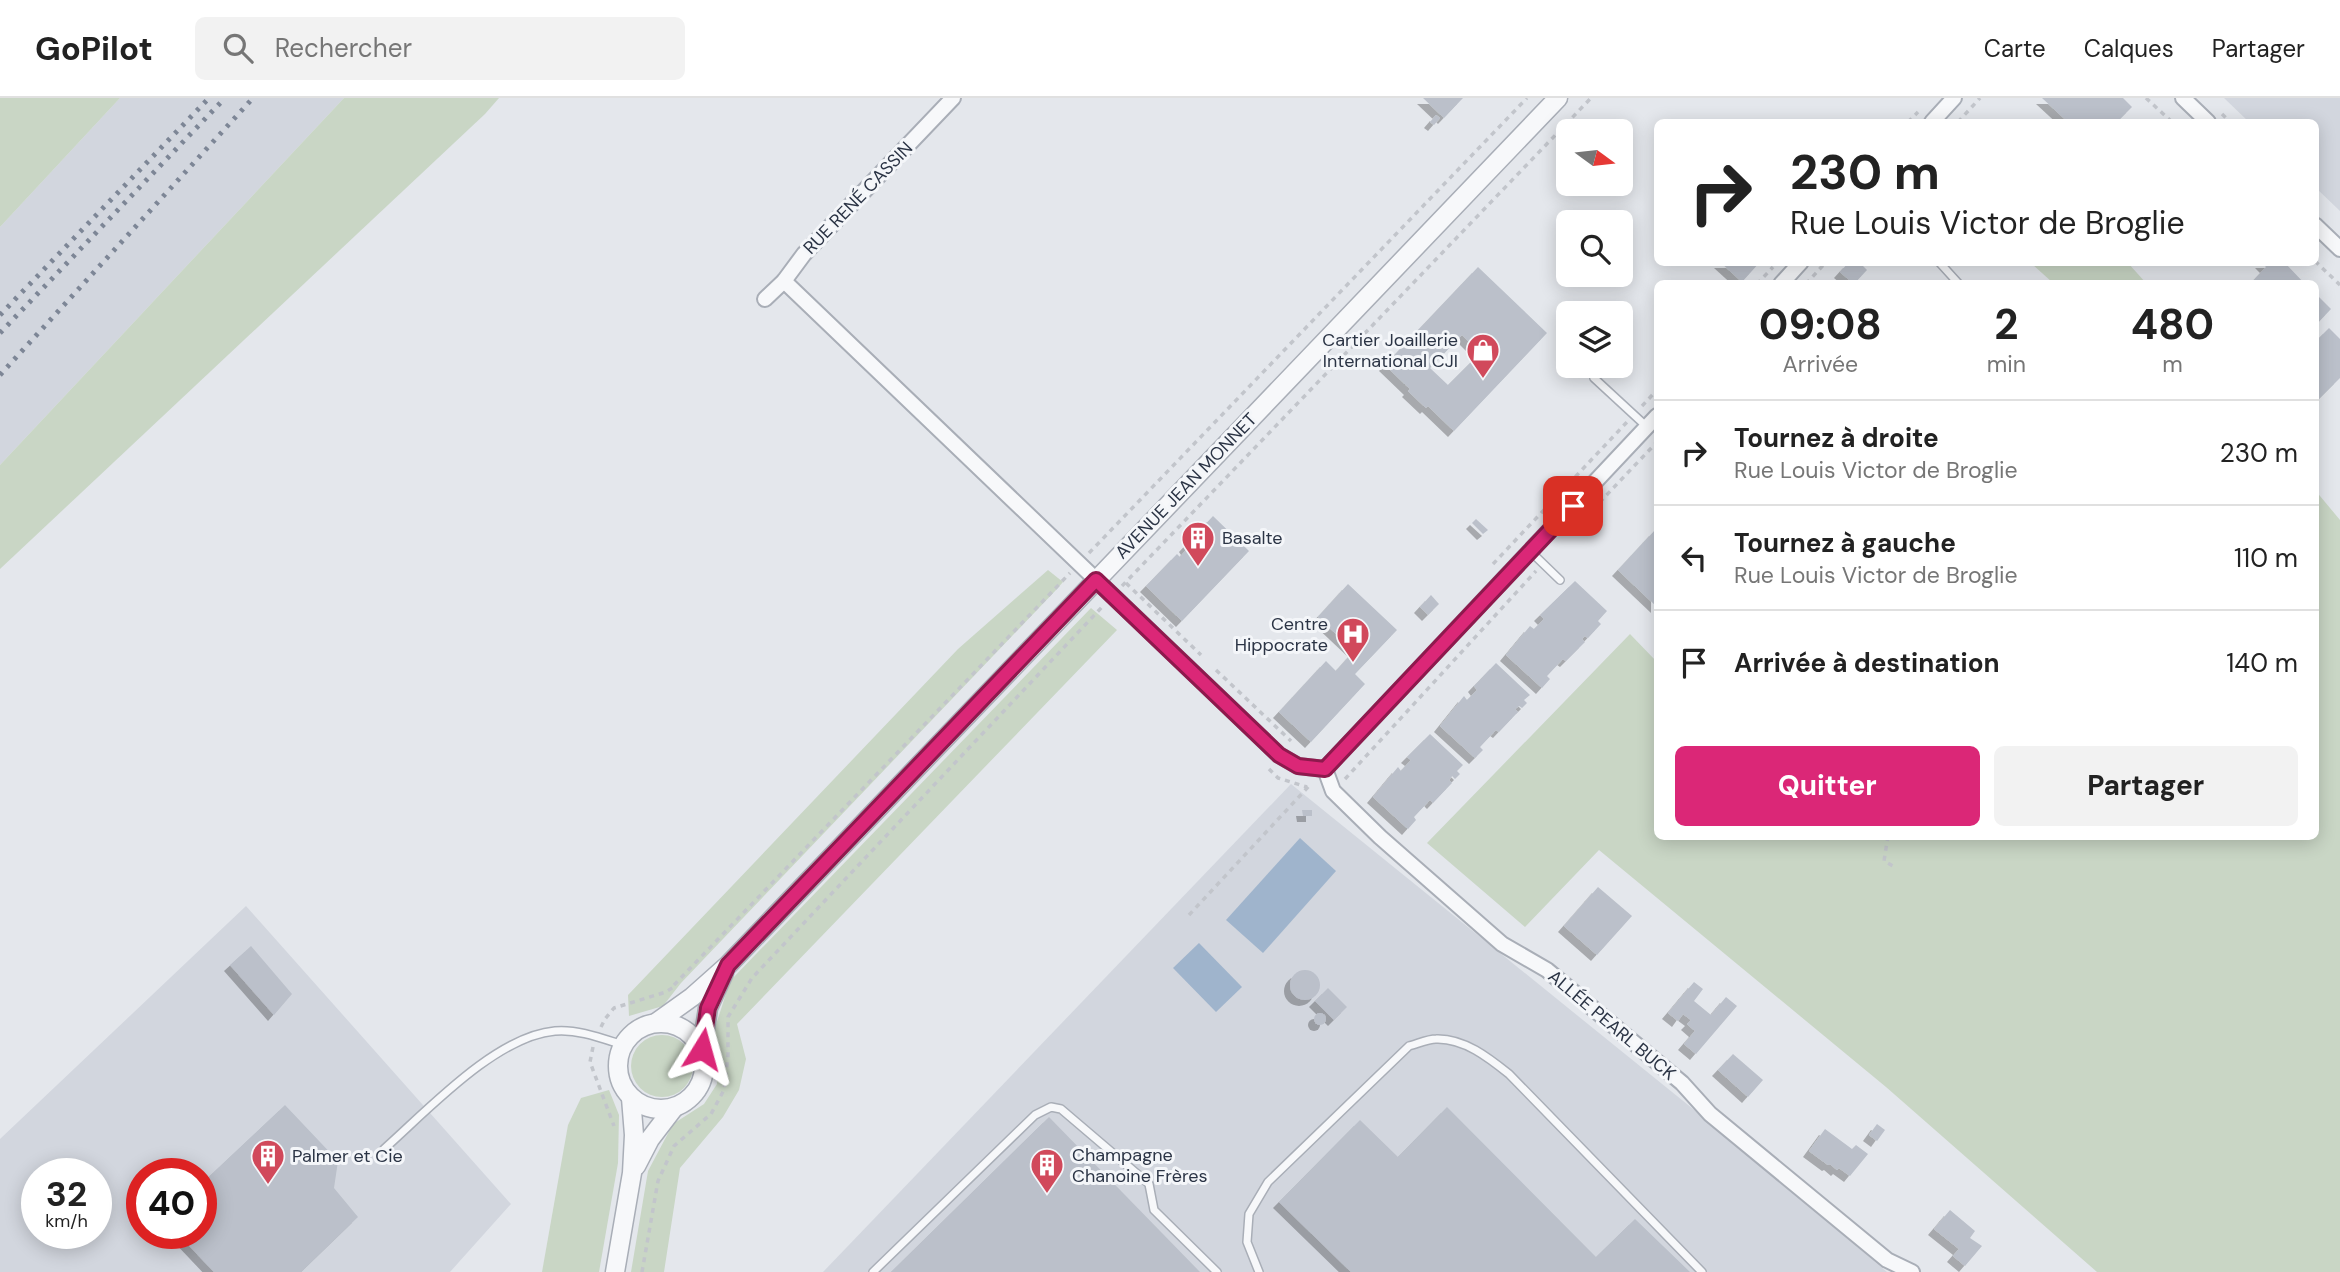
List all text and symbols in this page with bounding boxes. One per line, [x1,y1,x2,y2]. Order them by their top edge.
search box [195,17,685,80]
text: GoPilot [35,27,153,70]
icon: search [219,29,257,67]
text: Rechercher [275,31,412,65]
text: Carte [1984,33,2046,64]
text: Calques [2084,33,2174,64]
text: Partager [2212,33,2305,64]
north arrow [1556,119,1633,196]
map controls [1556,119,1633,378]
street label: RUE RENÉ CASSIN [798,137,918,259]
text: 230 m [1790,140,1940,204]
icon: right [1675,147,1766,238]
text: Rue Louis Victor de Broglie [1790,202,2185,244]
button: search [1556,210,1633,287]
text: 09:08 [1759,297,1882,352]
text: 2 [1994,297,2018,352]
text: 480 [2131,297,2214,352]
button: layers [1556,301,1633,378]
place label: Cartier Joaillerie International CJI [1322,328,1458,373]
shop icon: Cartier Joaillerie International CJI [1464,331,1502,380]
text: Arrivée [1783,349,1858,379]
text: min [1987,349,2026,379]
text: m [2162,349,2183,379]
street label: AVENUE JEAN MONNET [1110,408,1262,564]
text: Tournez à droite [1734,421,1939,455]
icon: right [1675,434,1713,472]
text: 230 m [2220,436,2298,470]
text: Rue Louis Victor de Broglie [1734,455,2018,485]
pin [1543,476,1603,536]
icon: arrive [1554,487,1592,525]
building icon: Basalte [1179,519,1217,568]
place label: Basalte [1222,526,1283,550]
text: Tournez à gauche [1734,526,1956,560]
icon: left [1675,539,1713,577]
text: 110 m [2234,541,2298,575]
text: Rue Louis Victor de Broglie [1734,560,2018,590]
place label: Centre Hippocrate [1235,612,1328,657]
hospital icon: Centre Hippocrate [1334,615,1372,664]
icon: arrive [1675,644,1713,682]
text: Arrivée à destination [1734,646,2000,680]
text: 140 m [2226,646,2298,680]
button: Quitter [1675,746,1980,826]
button: Partager [1994,746,2298,826]
street label: ALLÉE PEARL BUCK [1543,964,1681,1086]
position arrow [665,1012,739,1086]
building icon: Palmer et Cie [249,1137,287,1186]
place label: Champagne Chanoine Frères [1072,1143,1207,1188]
place label: Palmer et Cie [292,1144,403,1168]
building icon: Champagne Chanoine Frères [1028,1146,1066,1195]
speed limit sign: 40 [126,1158,217,1249]
text: 32 [46,1171,87,1217]
text: km/h [45,1209,88,1233]

